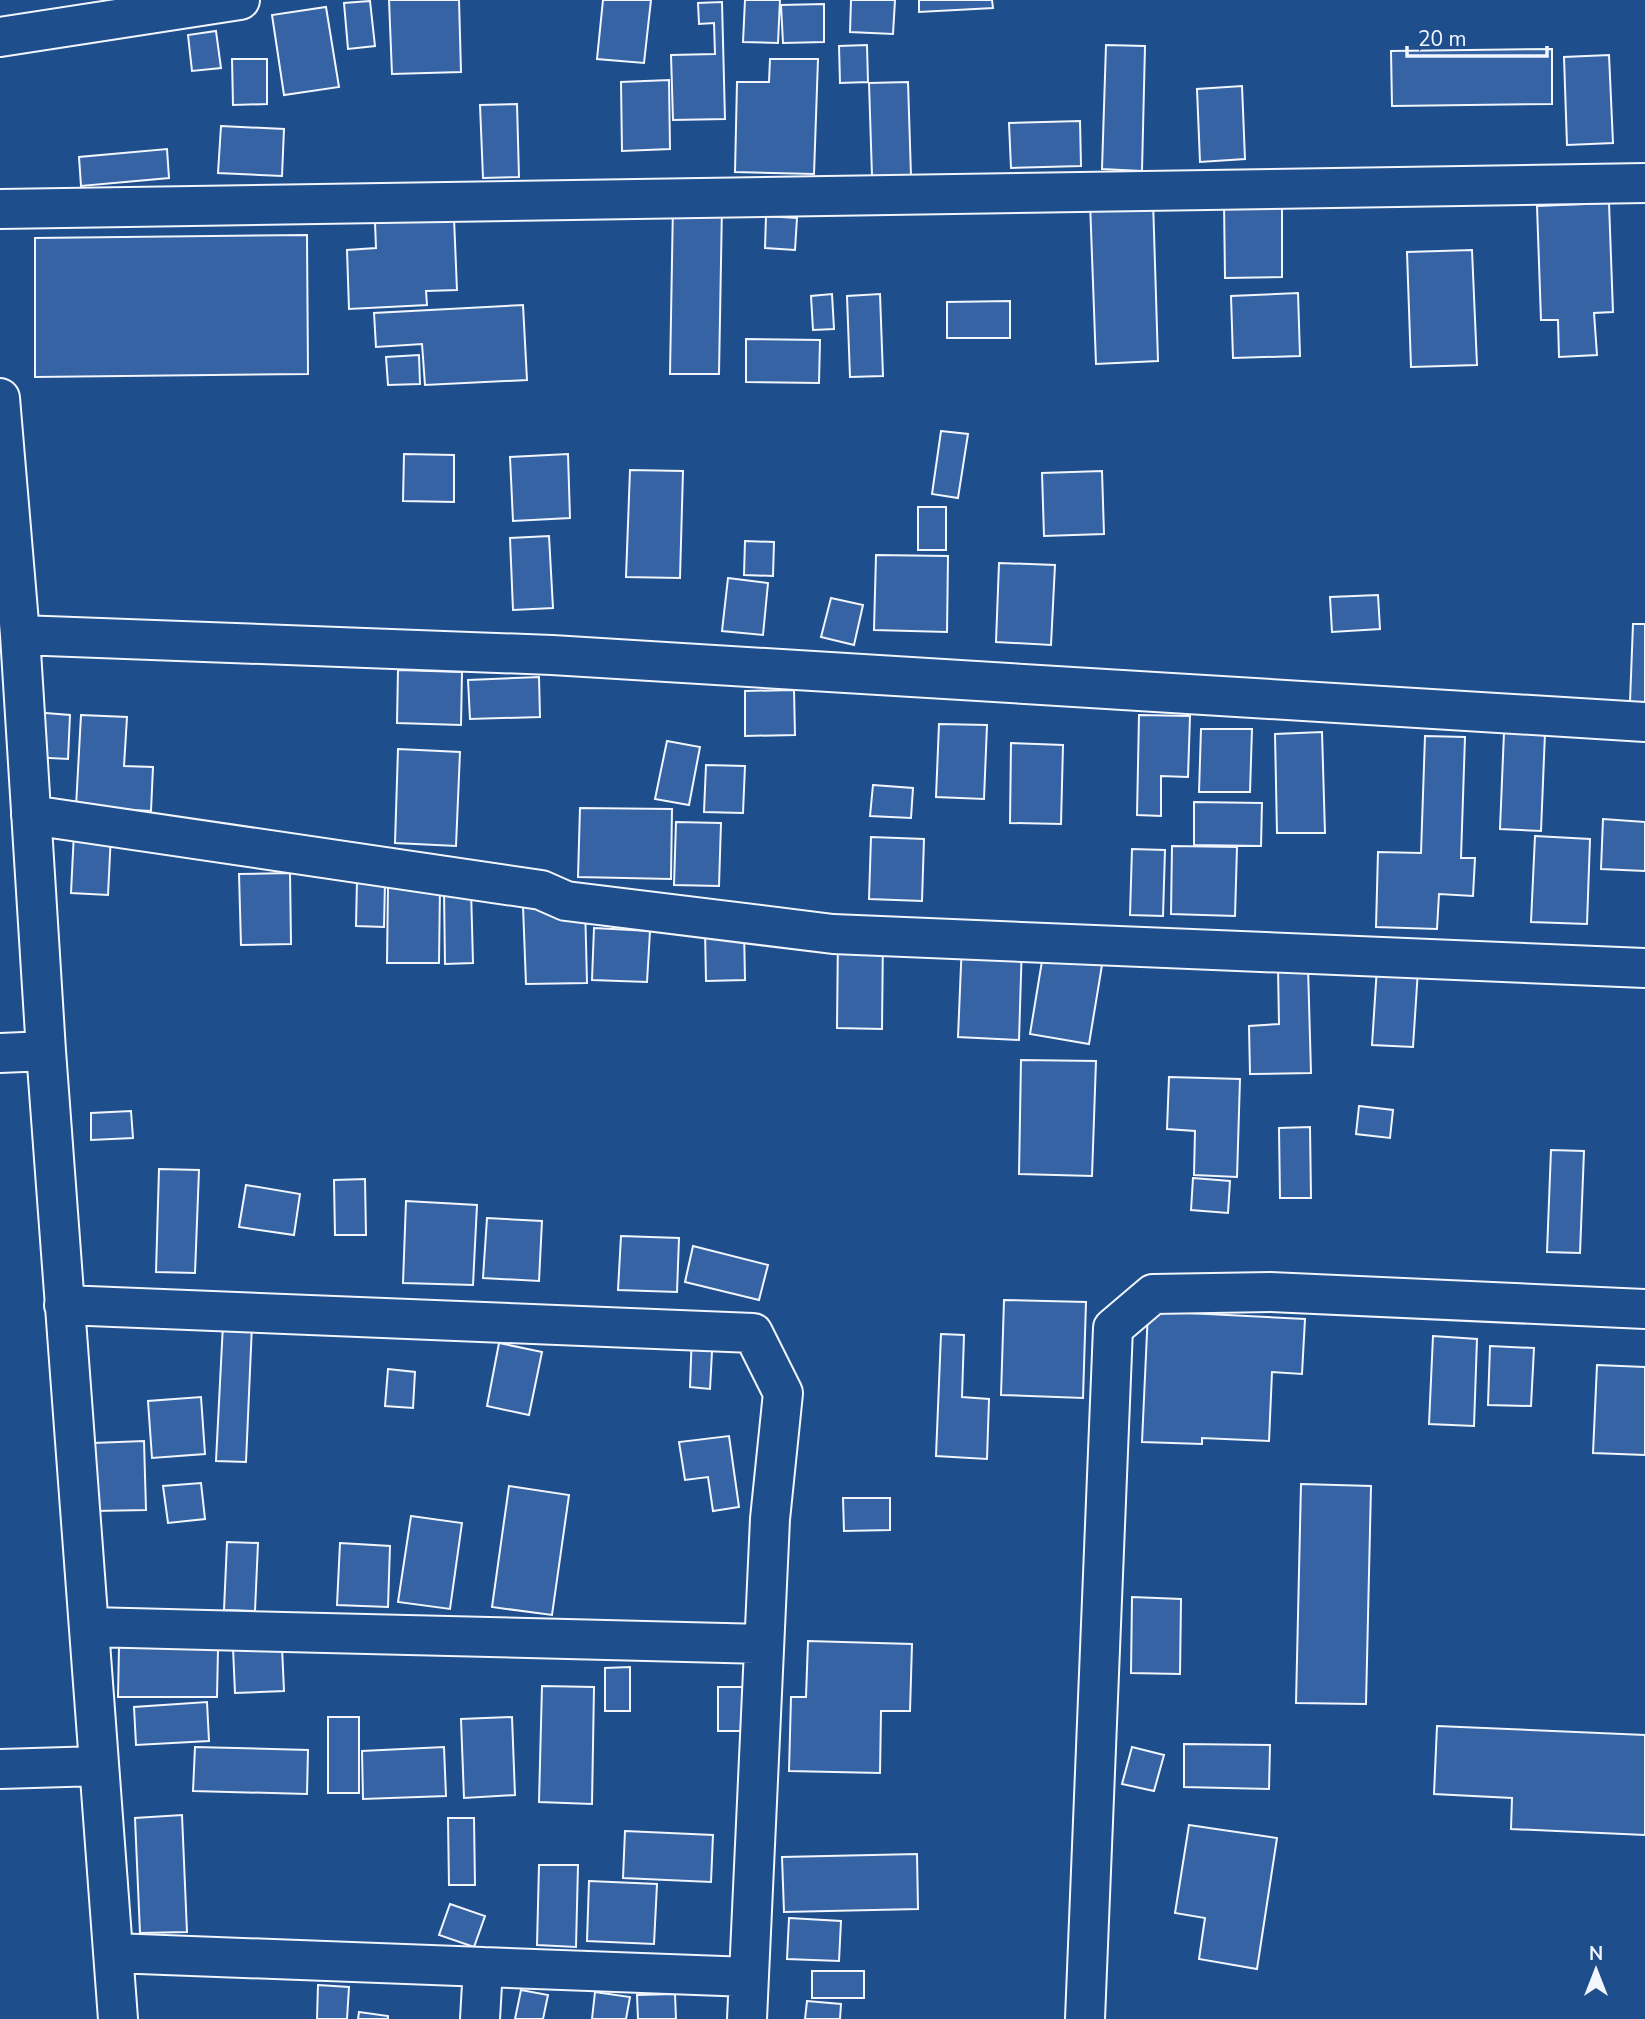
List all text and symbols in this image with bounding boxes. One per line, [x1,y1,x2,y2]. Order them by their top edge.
scale bar [1407,14,1547,58]
text: 20 m [1418,25,1467,53]
north arrow [1561,1935,1631,2005]
text: N [1589,1941,1603,1967]

